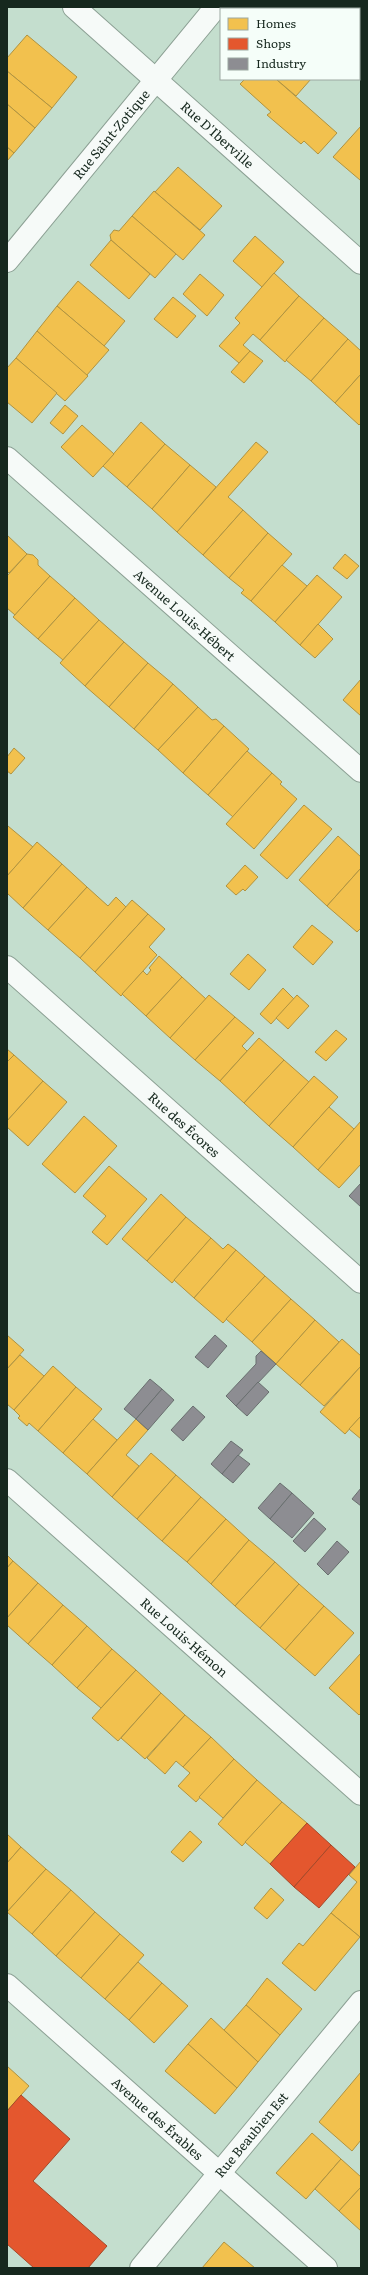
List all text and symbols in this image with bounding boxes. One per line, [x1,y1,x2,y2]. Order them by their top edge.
legend [220,8,360,80]
text: Homes [256,14,296,32]
text: Shops [256,34,291,52]
text: Industry [256,54,306,72]
street label: Rue Saint-Zotique [68,85,154,183]
street label: Rue D'Iberville [177,97,259,173]
street label: Avenue Louis-Hébert [130,564,241,665]
street label: Rue des Écores [144,1087,224,1161]
street label: Rue Louis-Hémon [137,1593,233,1681]
street label: Avenue des Érables [108,2072,208,2164]
street label: Rue Beaubien Est [210,2087,292,2181]

